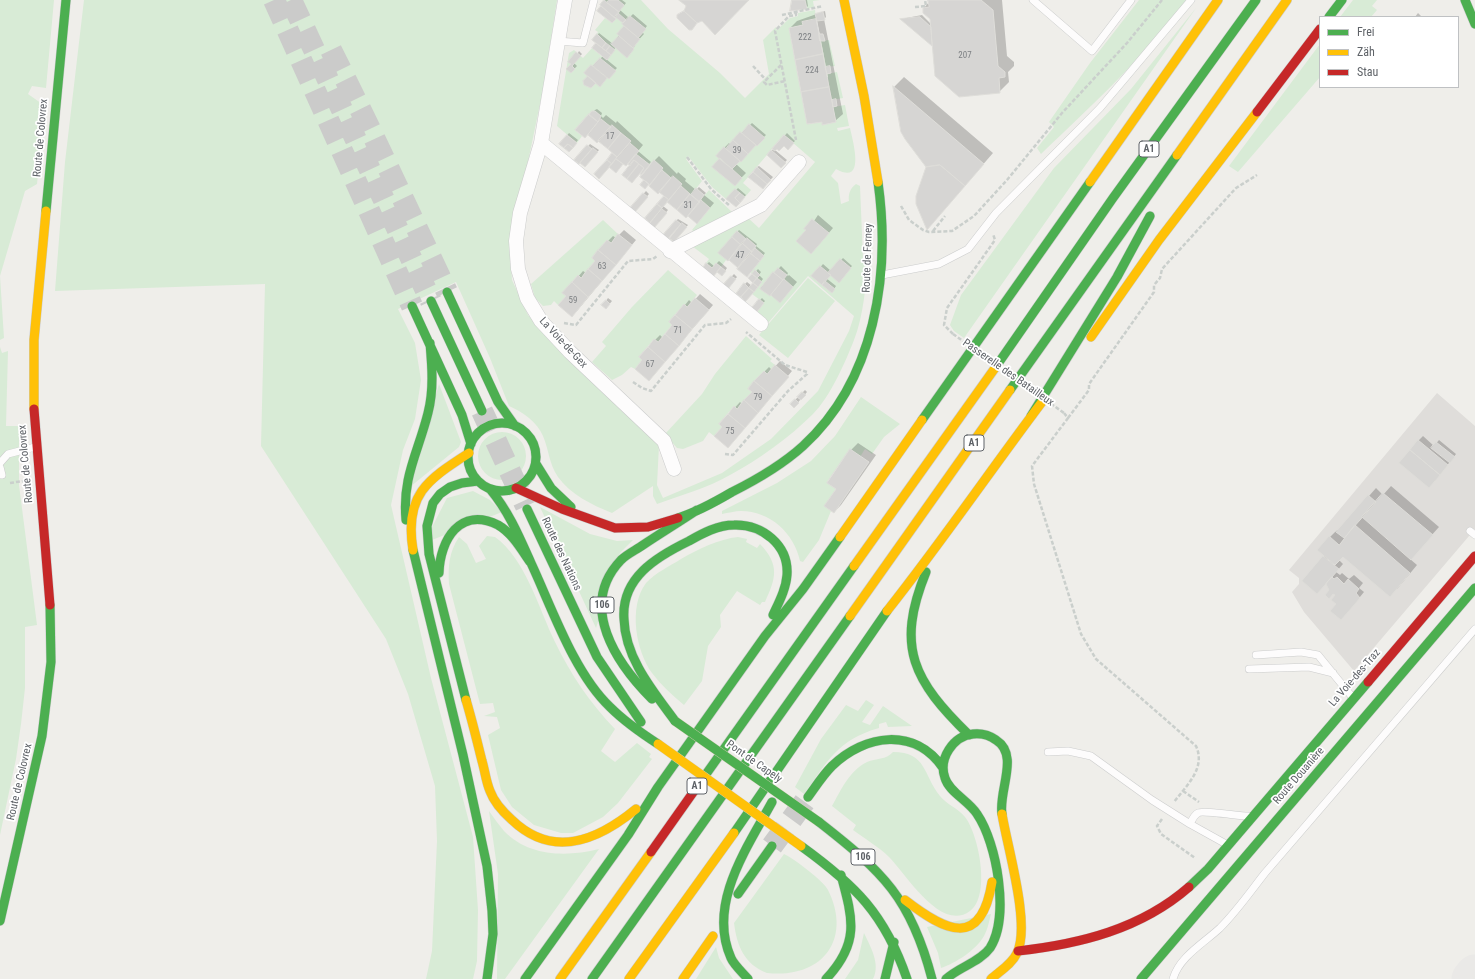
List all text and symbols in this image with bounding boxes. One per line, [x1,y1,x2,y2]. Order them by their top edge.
legend [1319,16,1459,88]
text: Frei [1357,25,1375,39]
house number: 222 [798,33,812,43]
text: Zäh [1357,45,1375,59]
house number: 207 [958,51,972,61]
text: Stau [1357,65,1378,79]
house number: 224 [805,66,819,76]
street label: Route de Colovrex [31,98,51,178]
house number: 17 [606,132,614,142]
road number: A1 [1139,141,1159,157]
house number: 39 [733,146,741,156]
house number: 31 [684,201,692,211]
street label: Route de Ferney [860,223,876,293]
house number: 47 [736,251,744,261]
house number: 63 [598,262,606,272]
house number: 59 [569,296,577,306]
street label: La Voie-de-Gex [536,315,590,371]
house number: 71 [674,326,682,336]
street label: Passerelle des Batailleux [960,336,1056,410]
house number: 67 [646,360,654,370]
house number: 79 [754,393,762,403]
street label: Route de Colovrex [16,424,36,504]
house number: 75 [726,427,734,437]
road number: A1 [964,435,984,451]
street label: Route des Nations [538,515,584,593]
road number: 106 [590,597,614,613]
street label: La Voie-des-Traz [1326,647,1384,709]
street label: Pont de Capely [724,738,784,786]
street label: Route de Colovrex [5,742,35,822]
street label: Route Douanière [1271,745,1327,807]
road number: A1 [687,778,707,794]
road number: 106 [851,849,875,865]

